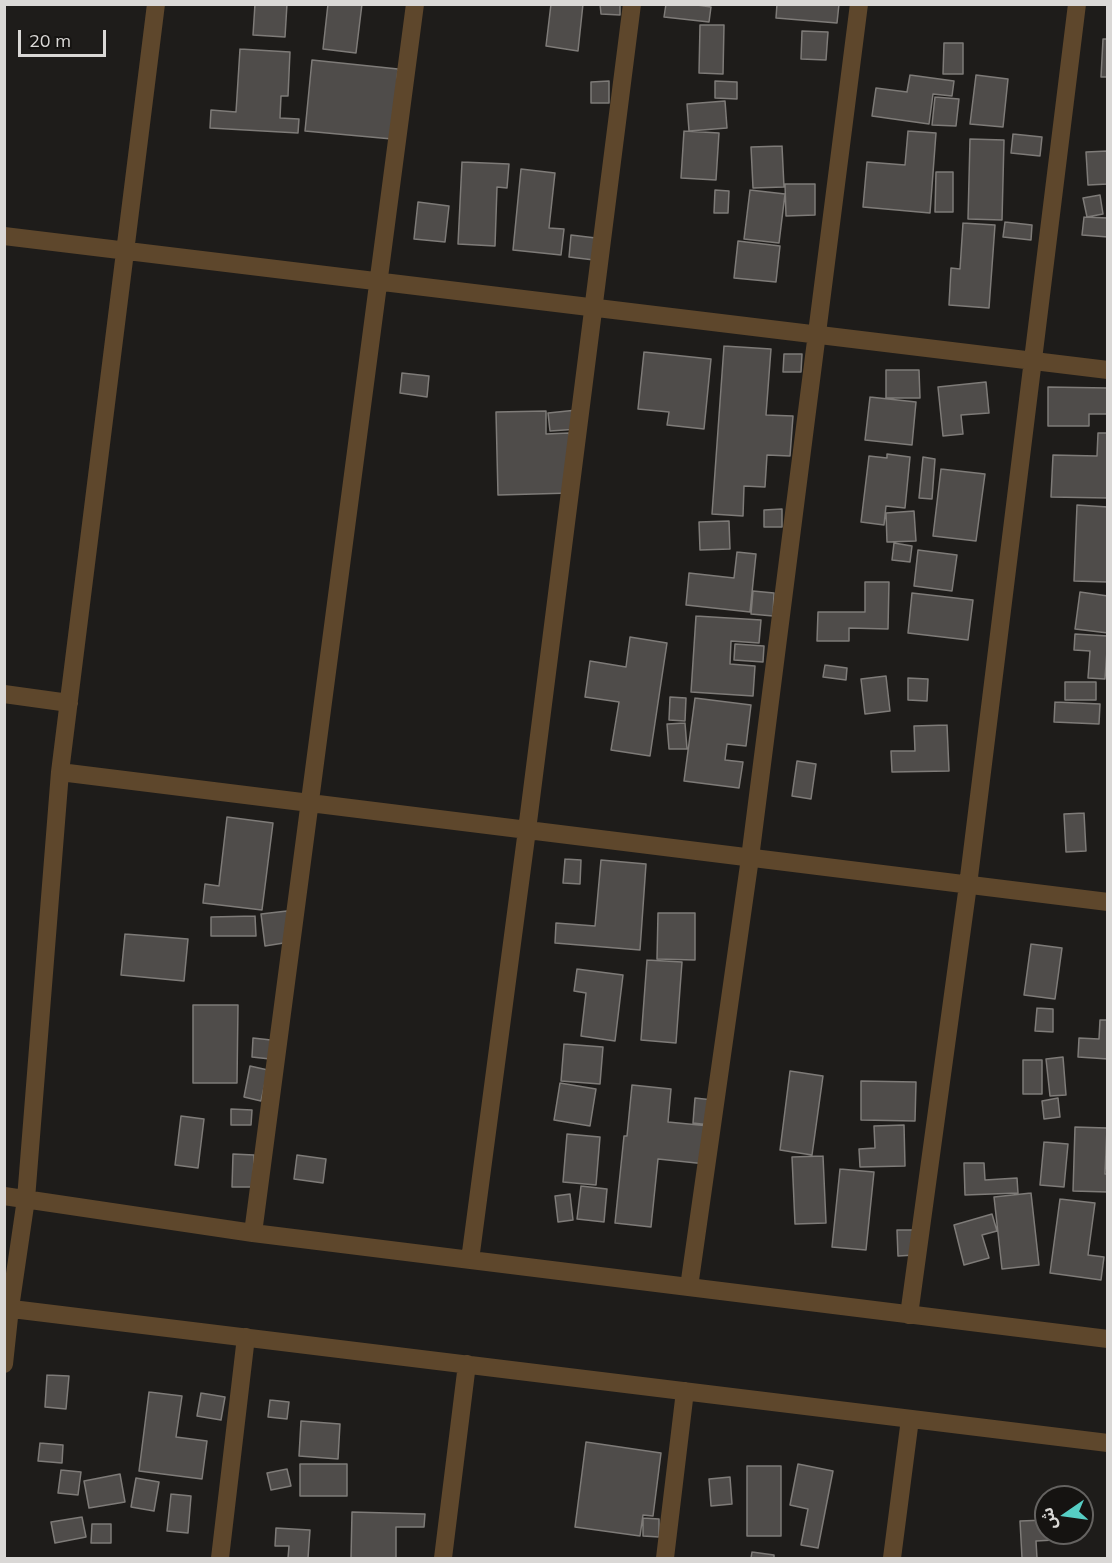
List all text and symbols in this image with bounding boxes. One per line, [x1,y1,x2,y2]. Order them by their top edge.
scale bar [21,18,110,56]
text: 20 m [29,29,71,52]
north arrow [1034,1485,1094,1545]
text: ش [1036,1506,1061,1532]

